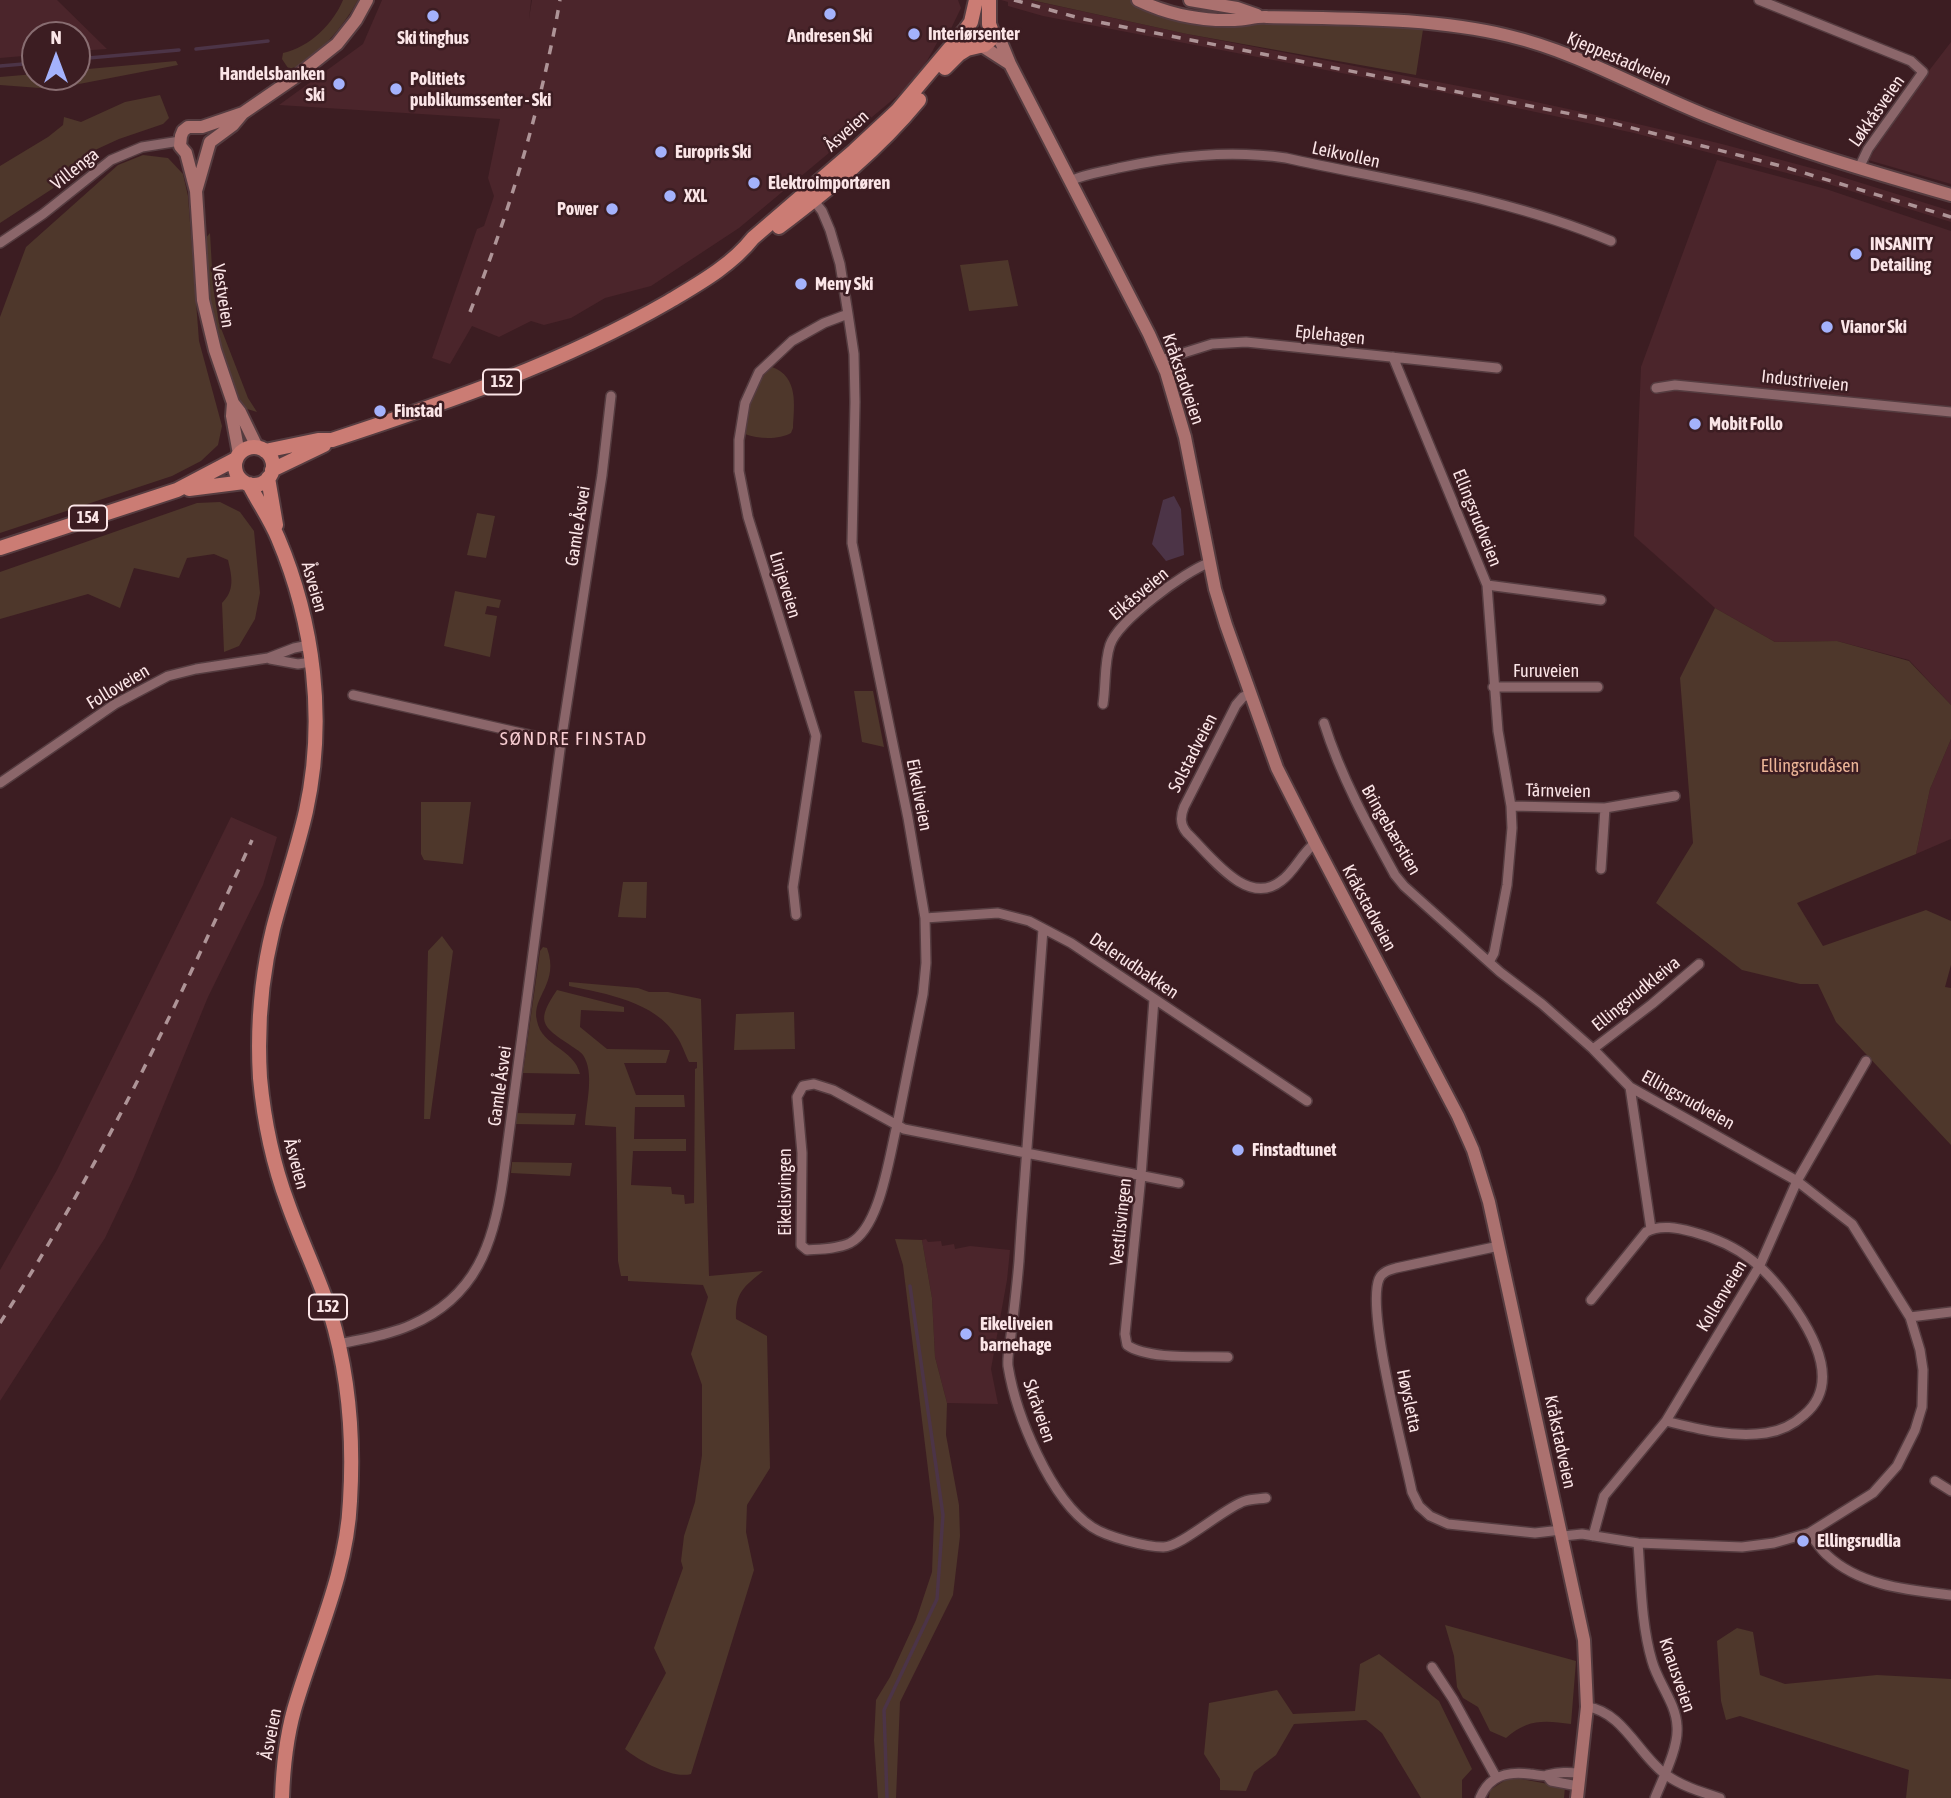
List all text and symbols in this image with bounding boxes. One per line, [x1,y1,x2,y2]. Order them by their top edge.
marker: Andresen Ski [822,6,838,22]
marker: Ski tinghus [425,8,441,24]
north arrow [21,21,91,91]
place label: Interiørsenter [928,23,1019,45]
place label: Andresen Ski [788,25,872,47]
text: N [50,26,62,48]
marker: Interiørsenter [906,26,922,42]
place label: Ski tinghus [397,27,469,49]
street label: Kjeppestadveien [1564,27,1674,91]
place label: Handelsbanken Ski [220,63,325,106]
place label: Politiets publikumssenter - Ski [410,68,551,110]
street label: Løkkåsveien [1845,71,1909,151]
marker: Handelsbanken Ski [331,76,347,92]
marker: Politiets publikumssenter - Ski [388,81,404,97]
street label: Åsveien [821,106,873,156]
street label: Leikvollen [1310,137,1382,173]
place label: Europris Ski [675,141,751,163]
street label: Villenga [47,144,103,194]
marker: Europris Ski [653,144,669,160]
place label: Elektroimportøren [768,172,890,194]
marker: Elektroimportøren [746,175,762,191]
place label: XXL [684,185,707,207]
marker: XXL [662,188,678,204]
place label: Power [557,198,598,220]
marker: Power [604,201,620,217]
place label: INSANITY Detailing [1870,233,1933,276]
marker: INSANITY Detailing [1848,246,1864,262]
street label: Vestveien [207,262,239,330]
place label: Meny Ski [815,273,873,295]
marker: Meny Ski [793,276,809,292]
place label: Vianor Ski [1841,316,1907,338]
marker: Vianor Ski [1819,319,1835,335]
street label: Eplehagen [1294,321,1366,349]
street label: Kråkstadveien [1157,331,1209,427]
street label: Industriveien [1760,366,1850,396]
road number: 152 [483,370,521,394]
place label: Finstad [394,400,443,422]
marker: Finstad [372,403,388,419]
place label: Mobit Follo [1709,413,1783,435]
marker: Mobit Follo [1687,416,1703,432]
street label: Ellingsrudveien [1448,466,1506,570]
street label: Gamle Åsvei [561,484,595,568]
road number: 154 [69,505,107,530]
street label: Linjeveien [765,549,805,621]
street label: Åsveien [297,559,331,615]
street label: Eikåsveien [1105,563,1173,625]
street label: Folloveien [83,660,153,714]
street label: Furuveien [1513,660,1579,682]
street label: Solstadveien [1164,710,1222,796]
district label: SØNDRE FINSTAD [502,728,646,750]
park label: Ellingsrudåsen [1761,755,1859,777]
street label: Eikeliveien [901,757,937,833]
street label: Tårnveien [1525,780,1591,802]
street label: Bringebærstien [1357,781,1425,879]
street label: Kråkstadveien [1337,861,1401,955]
street label: Delerudbakken [1085,928,1183,1004]
street label: Ellingsrudkleiva [1588,952,1684,1036]
street label: Gamle Åsvei [484,1044,516,1128]
street label: Ellingsrudveien [1638,1066,1738,1134]
street label: Åsveien [279,1136,313,1192]
place label: Finstadtunet [1252,1139,1337,1161]
marker: Finstadtunet [1230,1142,1246,1158]
street label: Eikelisvingen [774,1148,796,1236]
street label: Vestlisvingen [1106,1177,1136,1267]
street label: Kollenveien [1692,1256,1752,1336]
road number: 152 [309,1294,347,1320]
place label: Eikeliveien barnehage [980,1313,1053,1356]
marker: Eikeliveien barnehage [958,1326,974,1342]
street label: Høysletta [1392,1367,1426,1435]
street label: Skråveien [1018,1377,1060,1445]
street label: Kråkstadveien [1540,1393,1580,1491]
place label: Ellingsrudlia [1817,1530,1901,1552]
marker: Ellingsrudlia [1795,1533,1811,1549]
street label: Knausveien [1654,1635,1700,1715]
street label: Åsveien [255,1707,287,1761]

